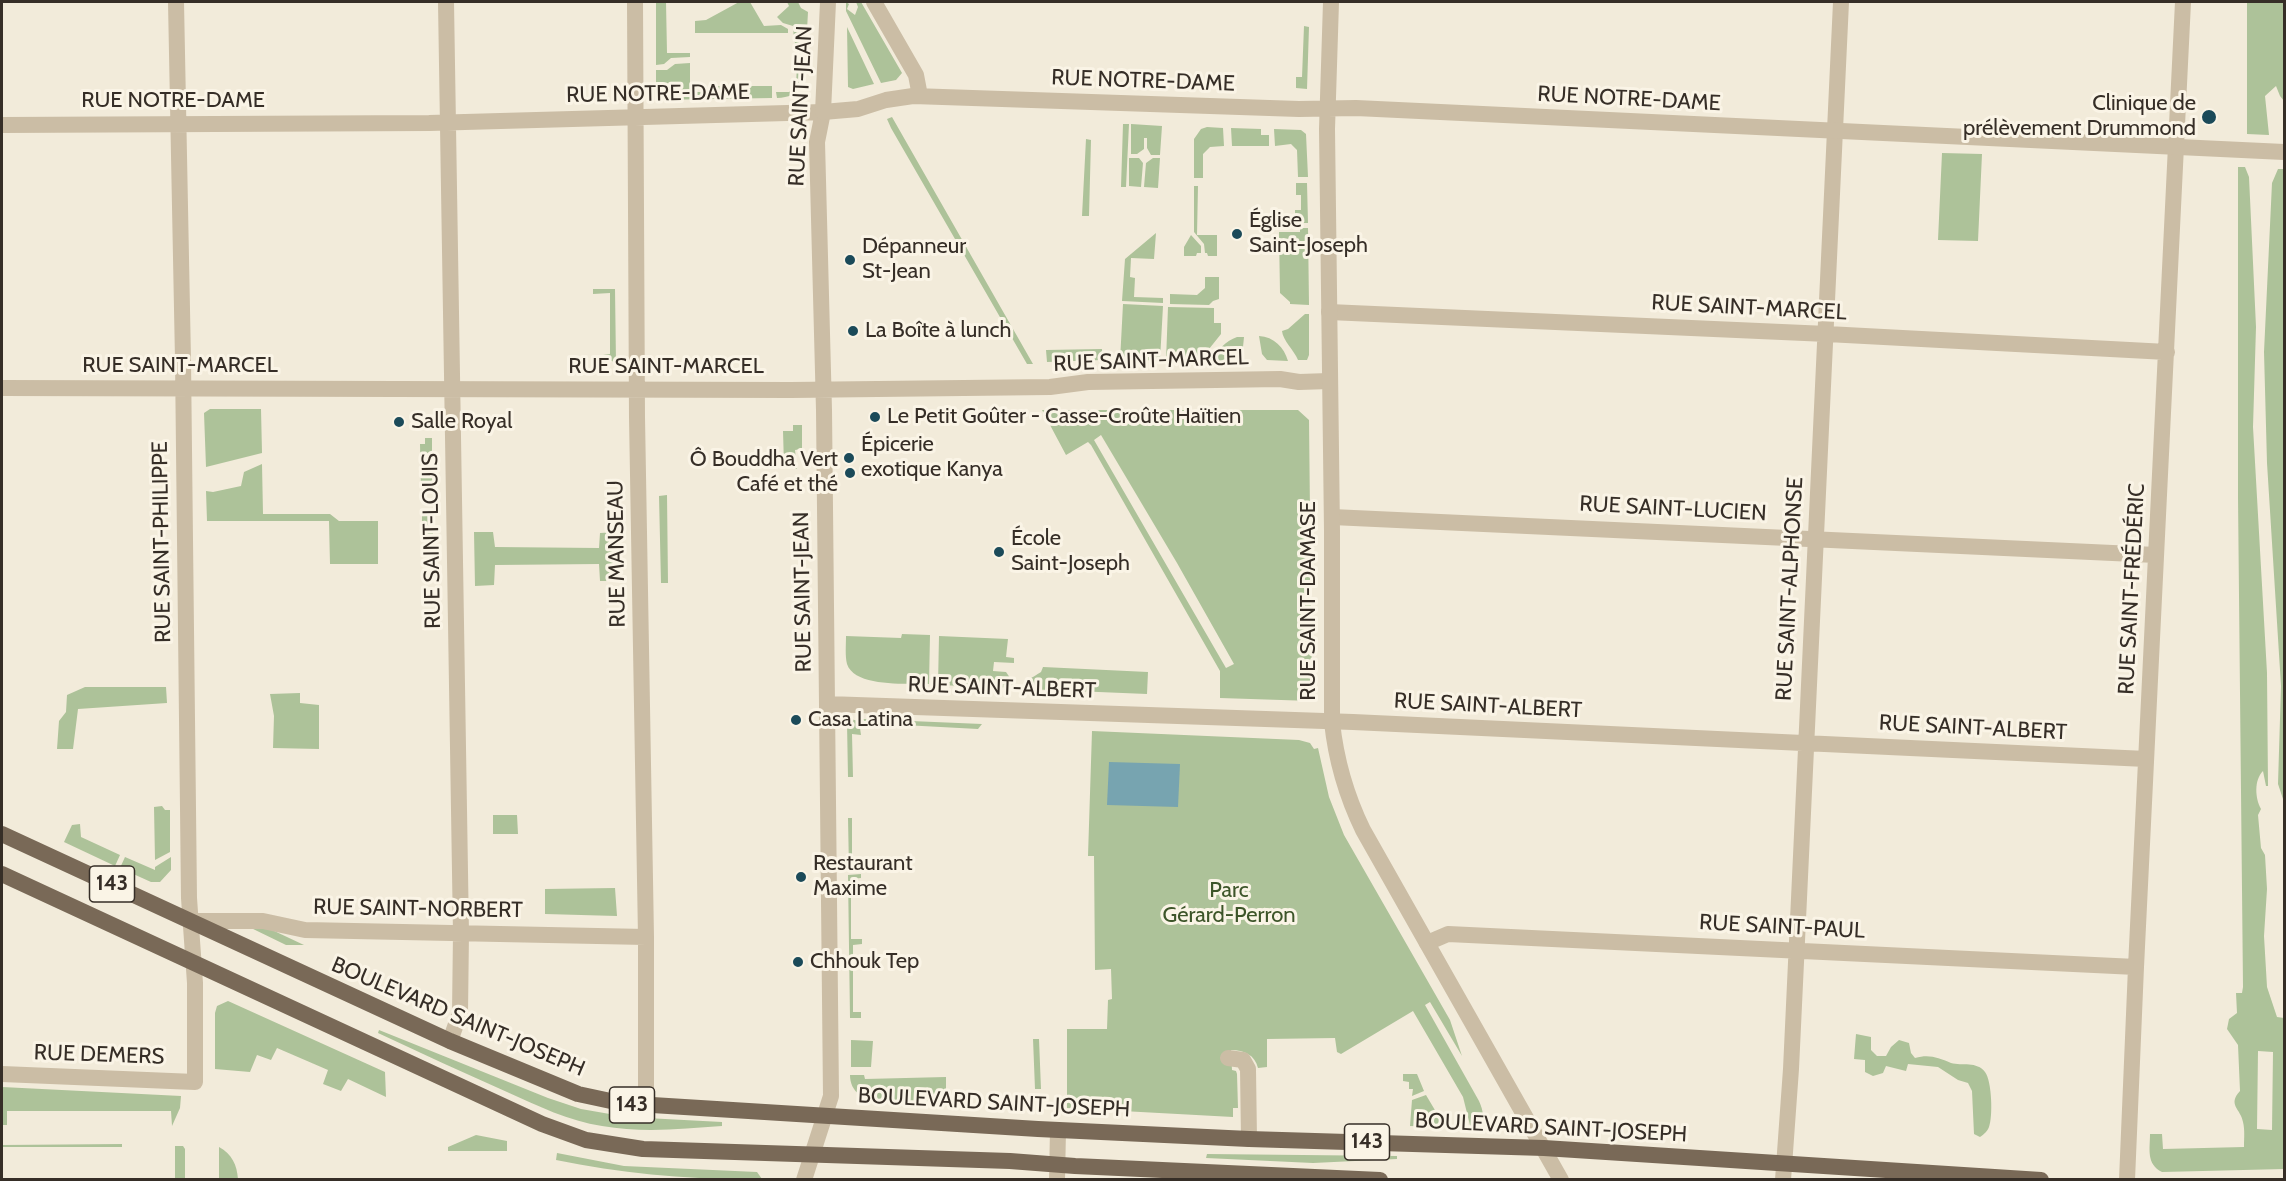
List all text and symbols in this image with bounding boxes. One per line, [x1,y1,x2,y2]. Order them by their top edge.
street label: RUE SAINT-JEAN [784,25,818,187]
street label: RUE NOTRE-DAME [1051,65,1235,97]
street label: RUE NOTRE-DAME [566,79,750,109]
street label: RUE NOTRE-DAME [1537,81,1721,117]
street label: RUE NOTRE-DAME [81,88,265,114]
place label: Clinique de prélèvement Drummond [1963,91,2196,142]
marker: Clinique de prélèvement Drummond [2200,108,2218,126]
place label: Église Saint-Joseph [1249,208,1368,260]
marker: Église Saint-Joseph [1230,227,1244,241]
place label: Dépanneur St-Jean [862,234,966,286]
marker: Dépanneur St-Jean [843,253,857,267]
street label: RUE SAINT-MARCEL [1651,290,1847,326]
place label: La Boîte à lunch [865,318,1011,344]
marker: La Boîte à lunch [846,324,860,338]
street label: RUE SAINT-MARCEL [1053,344,1249,378]
street label: RUE SAINT-MARCEL [82,353,278,379]
street label: RUE SAINT-MARCEL [568,354,764,380]
place label: Le Petit Goûter - Casse-Croûte Haïtien [887,404,1241,430]
place label: Salle Royal [411,409,512,435]
marker: Le Petit Goûter - Casse-Croûte Haïtien [868,410,882,424]
marker: Salle Royal [392,415,406,429]
place label: Épicerie exotique Kanya [861,432,1003,484]
street label: RUE SAINT-PHILIPPE [147,441,177,643]
place label: Ô Bouddha Vert Café et thé [690,447,838,499]
marker: Épicerie exotique Kanya [842,451,856,465]
street label: RUE SAINT-LOUIS [417,453,447,629]
marker: Ô Bouddha Vert Café et thé [843,466,857,480]
street label: RUE SAINT-ALPHONSE [1771,476,1809,702]
street label: RUE MANSEAU [603,480,631,628]
street label: RUE SAINT-FRÉDÉRIC [2113,483,2151,695]
street label: RUE SAINT-LUCIEN [1579,491,1767,527]
street label: RUE SAINT-DAMASE [1296,501,1322,701]
street label: RUE SAINT-JEAN [788,511,818,673]
place label: École Saint-Joseph [1011,526,1130,578]
marker: École Saint-Joseph [992,545,1006,559]
street label: RUE SAINT-ALBERT [907,672,1097,704]
street label: RUE SAINT-ALBERT [1393,688,1583,724]
place label: Casa Latina [808,707,913,733]
street label: RUE SAINT-ALBERT [1878,710,2068,746]
marker: Casa Latina [789,713,803,727]
place label: Restaurant Maxime [813,851,913,902]
road number: 143 [90,866,134,902]
marker: Restaurant Maxime [794,870,808,884]
park label: Parc Gérard-Perron [1162,878,1296,930]
street label: RUE SAINT-NORBERT [313,894,523,924]
street label: RUE SAINT-PAUL [1698,909,1866,945]
place label: Chhouk Tep [810,949,919,975]
street label: BOULEVARD SAINT-JOSEPH [327,952,589,1082]
marker: Chhouk Tep [791,955,805,969]
street label: RUE DEMERS [33,1040,165,1070]
street label: BOULEVARD SAINT-JOSEPH [857,1083,1131,1123]
road number: 143 [610,1087,654,1123]
street label: BOULEVARD SAINT-JOSEPH [1414,1108,1688,1148]
road number: 143 [1344,1124,1390,1160]

